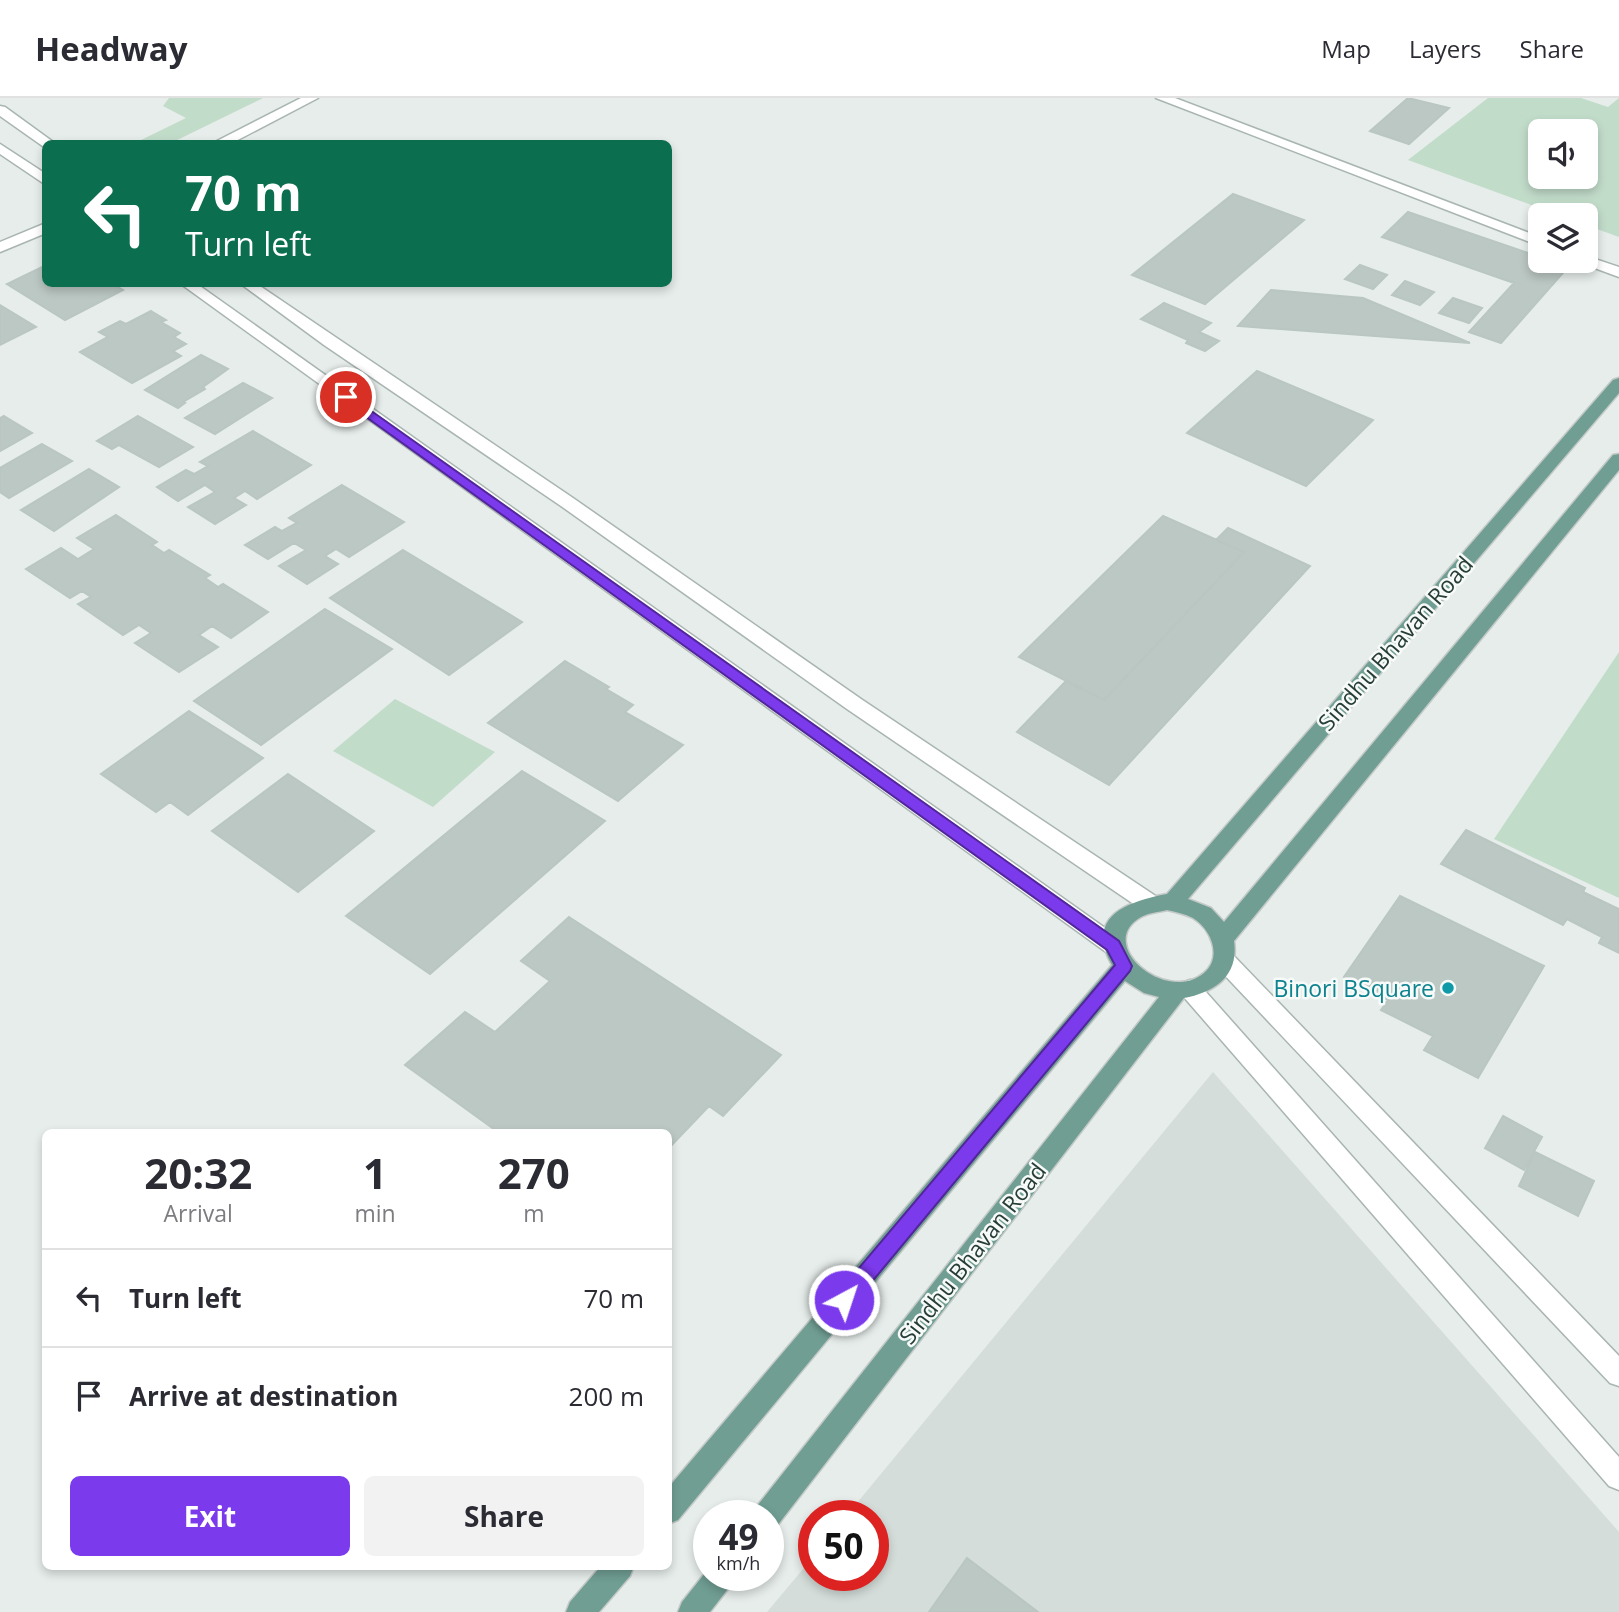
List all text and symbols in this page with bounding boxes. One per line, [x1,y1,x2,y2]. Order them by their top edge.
text: Headway [35,26,188,71]
text: Map [1321,32,1371,65]
text: Layers [1409,32,1482,65]
text: Share [1520,32,1584,65]
map controls [1528,119,1598,273]
button: sound [1528,119,1598,189]
text: 70 m [185,159,302,225]
icon: left [70,168,161,259]
button: layers [1528,203,1598,273]
text: Turn left [185,222,311,265]
pin [316,367,376,427]
icon: arrive [327,378,365,416]
street label: Sindhu Bhavan Road [1310,549,1480,737]
place label: Binori BSquare [1273,972,1434,1004]
marker: Binori BSquare [1440,980,1456,996]
text: 20:32 [144,1144,252,1201]
text: 1 [363,1144,387,1201]
text: 270 [498,1144,570,1201]
street label: Sindhu Bhavan Road [891,1156,1053,1350]
text: Arrival [164,1197,233,1229]
text: min [354,1197,396,1229]
text: m [523,1197,544,1229]
position arrow [807,1263,881,1337]
icon: left [70,1279,108,1317]
text: Turn left [129,1280,241,1316]
text: 70 m [583,1280,644,1316]
icon: arrive [70,1377,108,1415]
text: Arrive at destination [129,1378,398,1414]
text: 200 m [569,1378,644,1414]
button: Exit [70,1476,350,1556]
button: Share [364,1476,644,1556]
speed limit sign: 50 [798,1500,889,1591]
text: 49 [718,1513,759,1560]
text: km/h [717,1551,760,1575]

